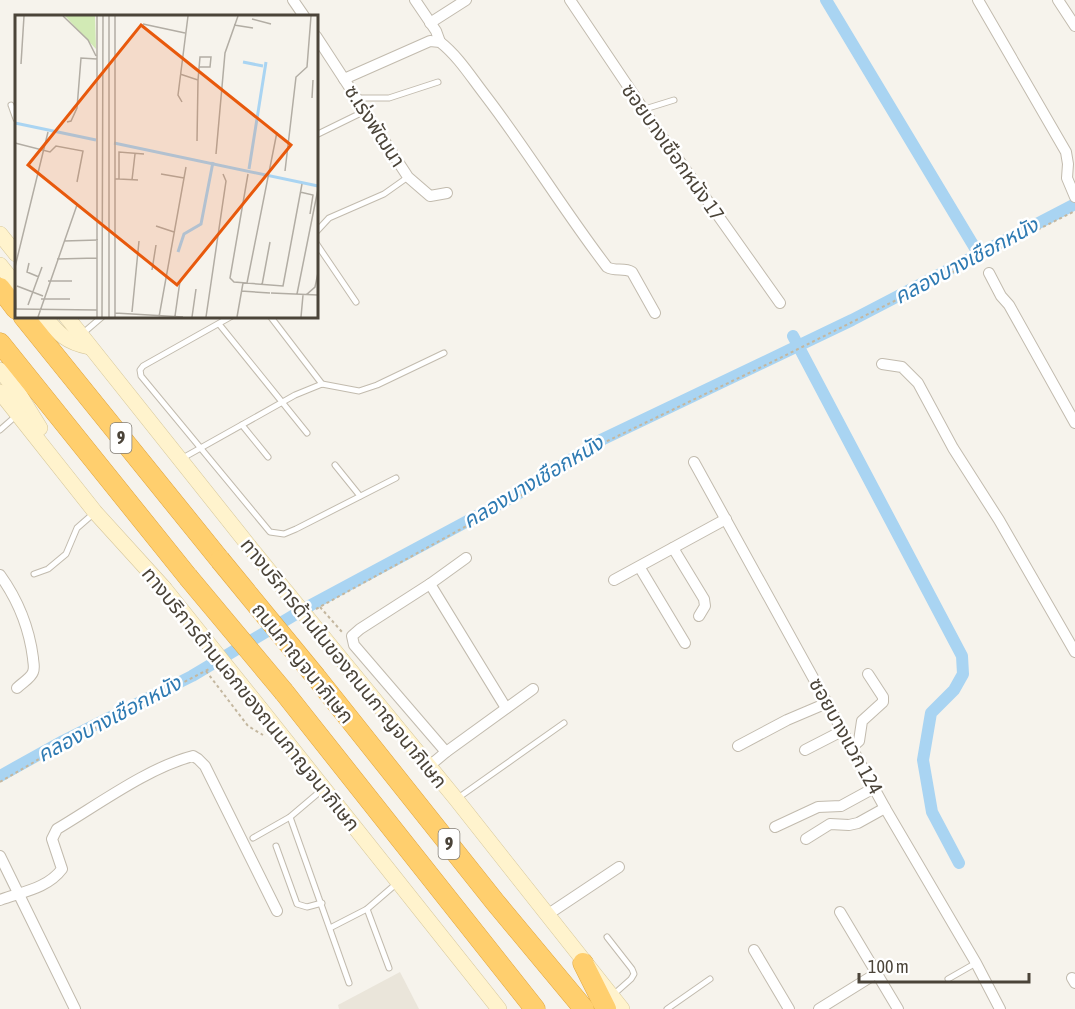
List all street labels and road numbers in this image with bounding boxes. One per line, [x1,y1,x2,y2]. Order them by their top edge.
street label: ซอยบางเชือกหนัง 17 [618,79,729,225]
street label: ซ.เร่งพัฒนา [340,80,410,171]
road number: 9 [110,423,132,453]
street label: ทางบริการด้านในของถนนกาญจนาภิเษก [236,533,452,792]
street label: ทางบริการด้านนอกของถนนกาญจนาภิเษก [138,562,365,835]
street label: ถนนกาญจนาภิเษก [248,598,359,728]
street label: ซอยบางแวก 124 [805,674,888,798]
road number: 9 [438,829,460,859]

